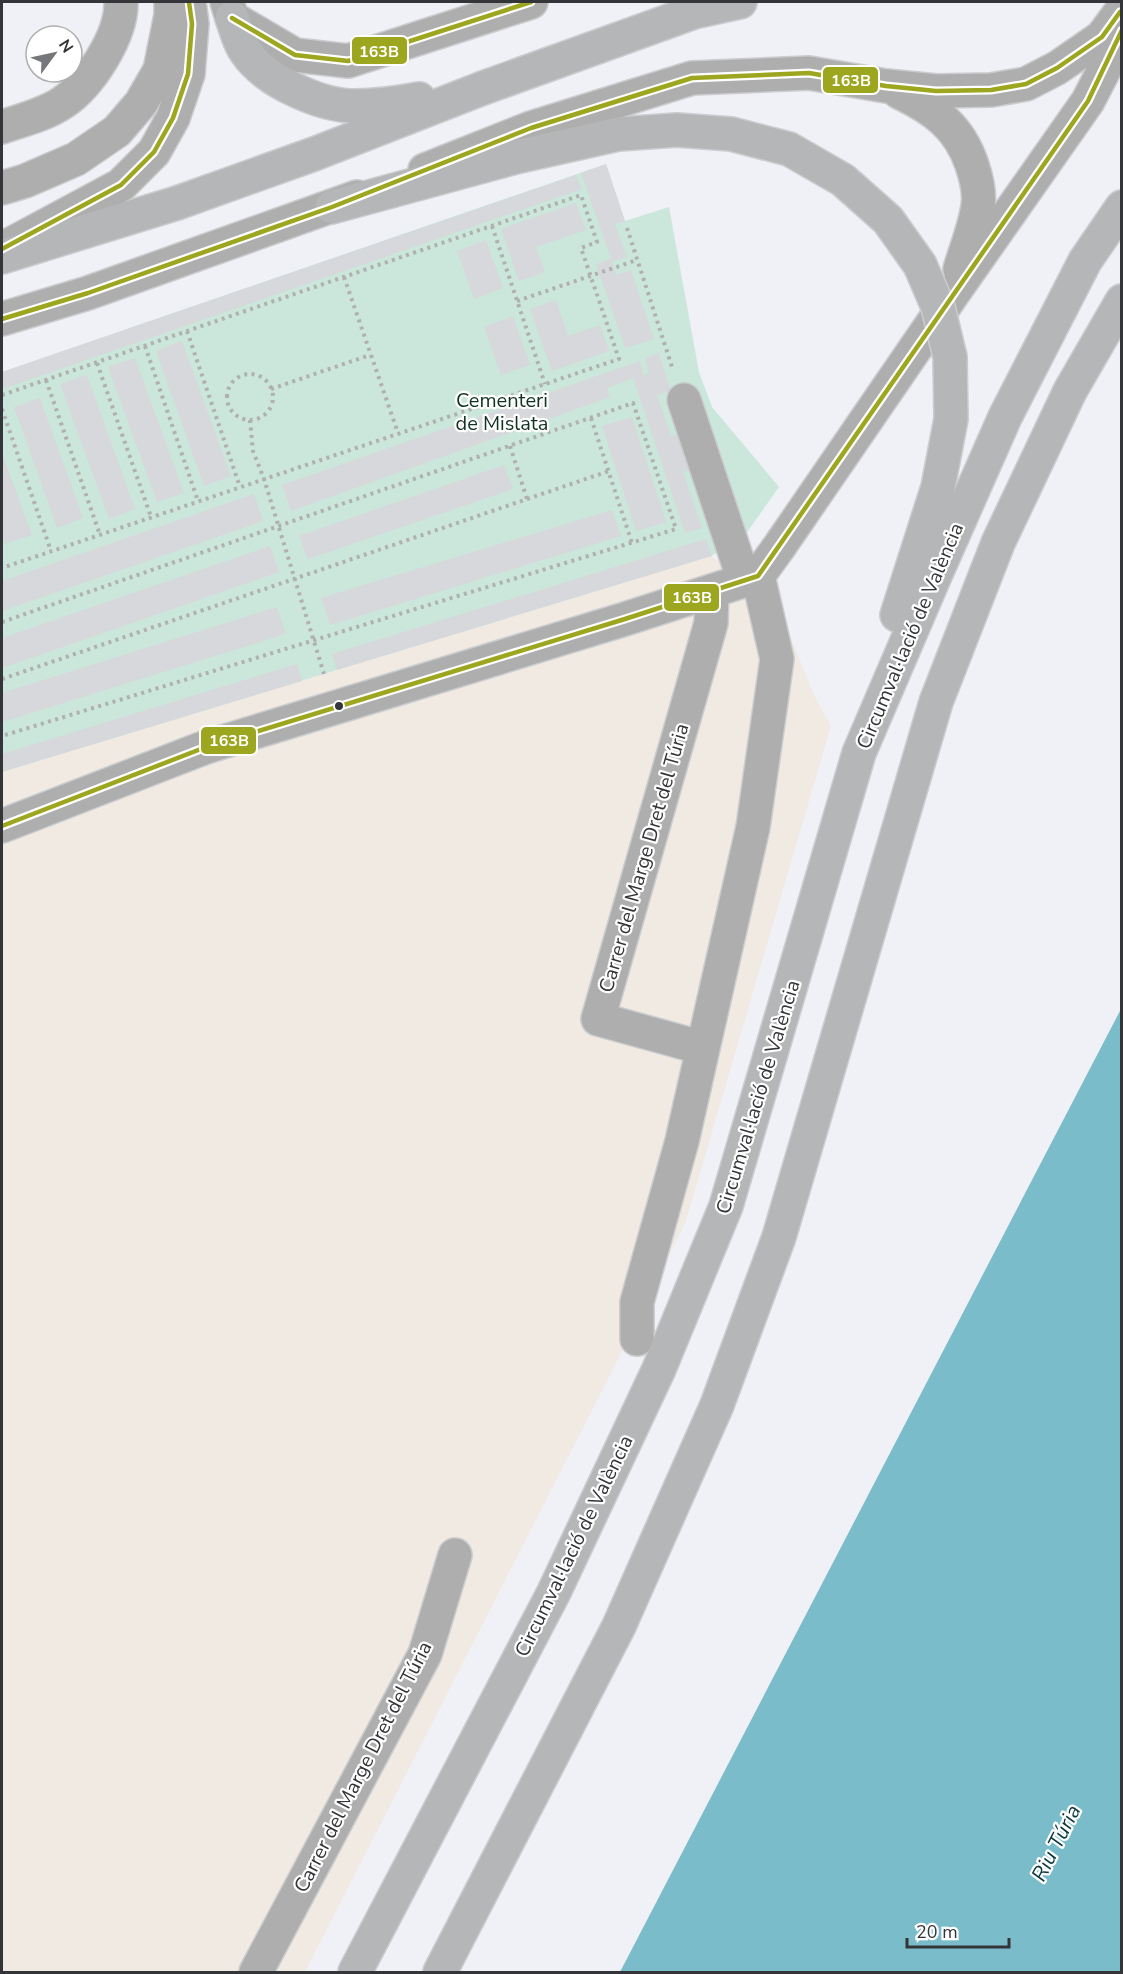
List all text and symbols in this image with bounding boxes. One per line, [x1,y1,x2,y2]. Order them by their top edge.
north arrow [24,24,84,84]
text: N [53,35,78,57]
line badge: 163B [351,36,408,65]
text: 163B [359,41,399,63]
line badge: 163B [822,66,879,94]
text: 163B [831,70,871,92]
park label: Cementeri de Mislata [456,387,548,437]
street label: Circumval·lació de València [850,519,970,753]
line badge: 163B [663,583,720,612]
text: 163B [672,587,712,609]
unlabelled marker [333,700,345,712]
street label: Carrer del Marge Dret del Túria [593,720,695,996]
line badge: 163B [200,726,257,755]
text: 163B [209,730,249,752]
street label: Circumval·lació de València [710,977,806,1217]
street label: Circumval·lació de València [509,1431,639,1661]
street label: Carrer del Marge Dret del Túria [288,1637,438,1897]
water label: Riu Túria [1025,1800,1087,1886]
scale bar [907,1911,1009,1949]
text: 20 m [916,1920,958,1944]

